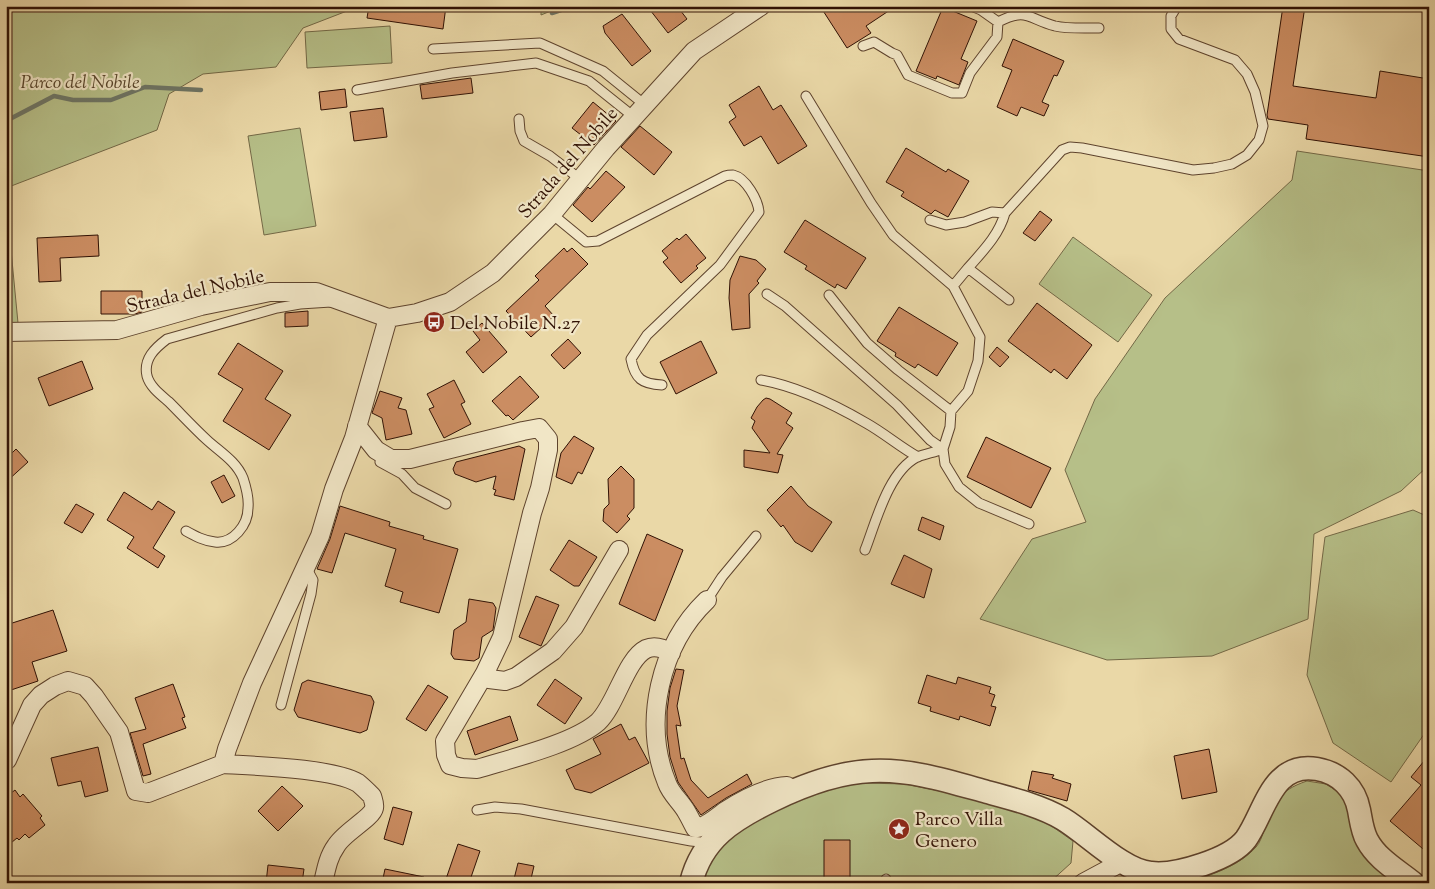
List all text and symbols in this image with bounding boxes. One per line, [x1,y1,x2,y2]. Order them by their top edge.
park label: Parco del Nobile [20,70,140,97]
street label: Strada del Nobile [513,102,625,226]
street label: Strada del Nobile [124,263,267,321]
bus stop icon: Del Nobile N.27 [422,310,446,334]
place label: Del Nobile N.27 [450,311,581,338]
place label: Parco Villa Genero [915,807,1003,856]
place icon: Parco Villa Genero [887,817,911,841]

